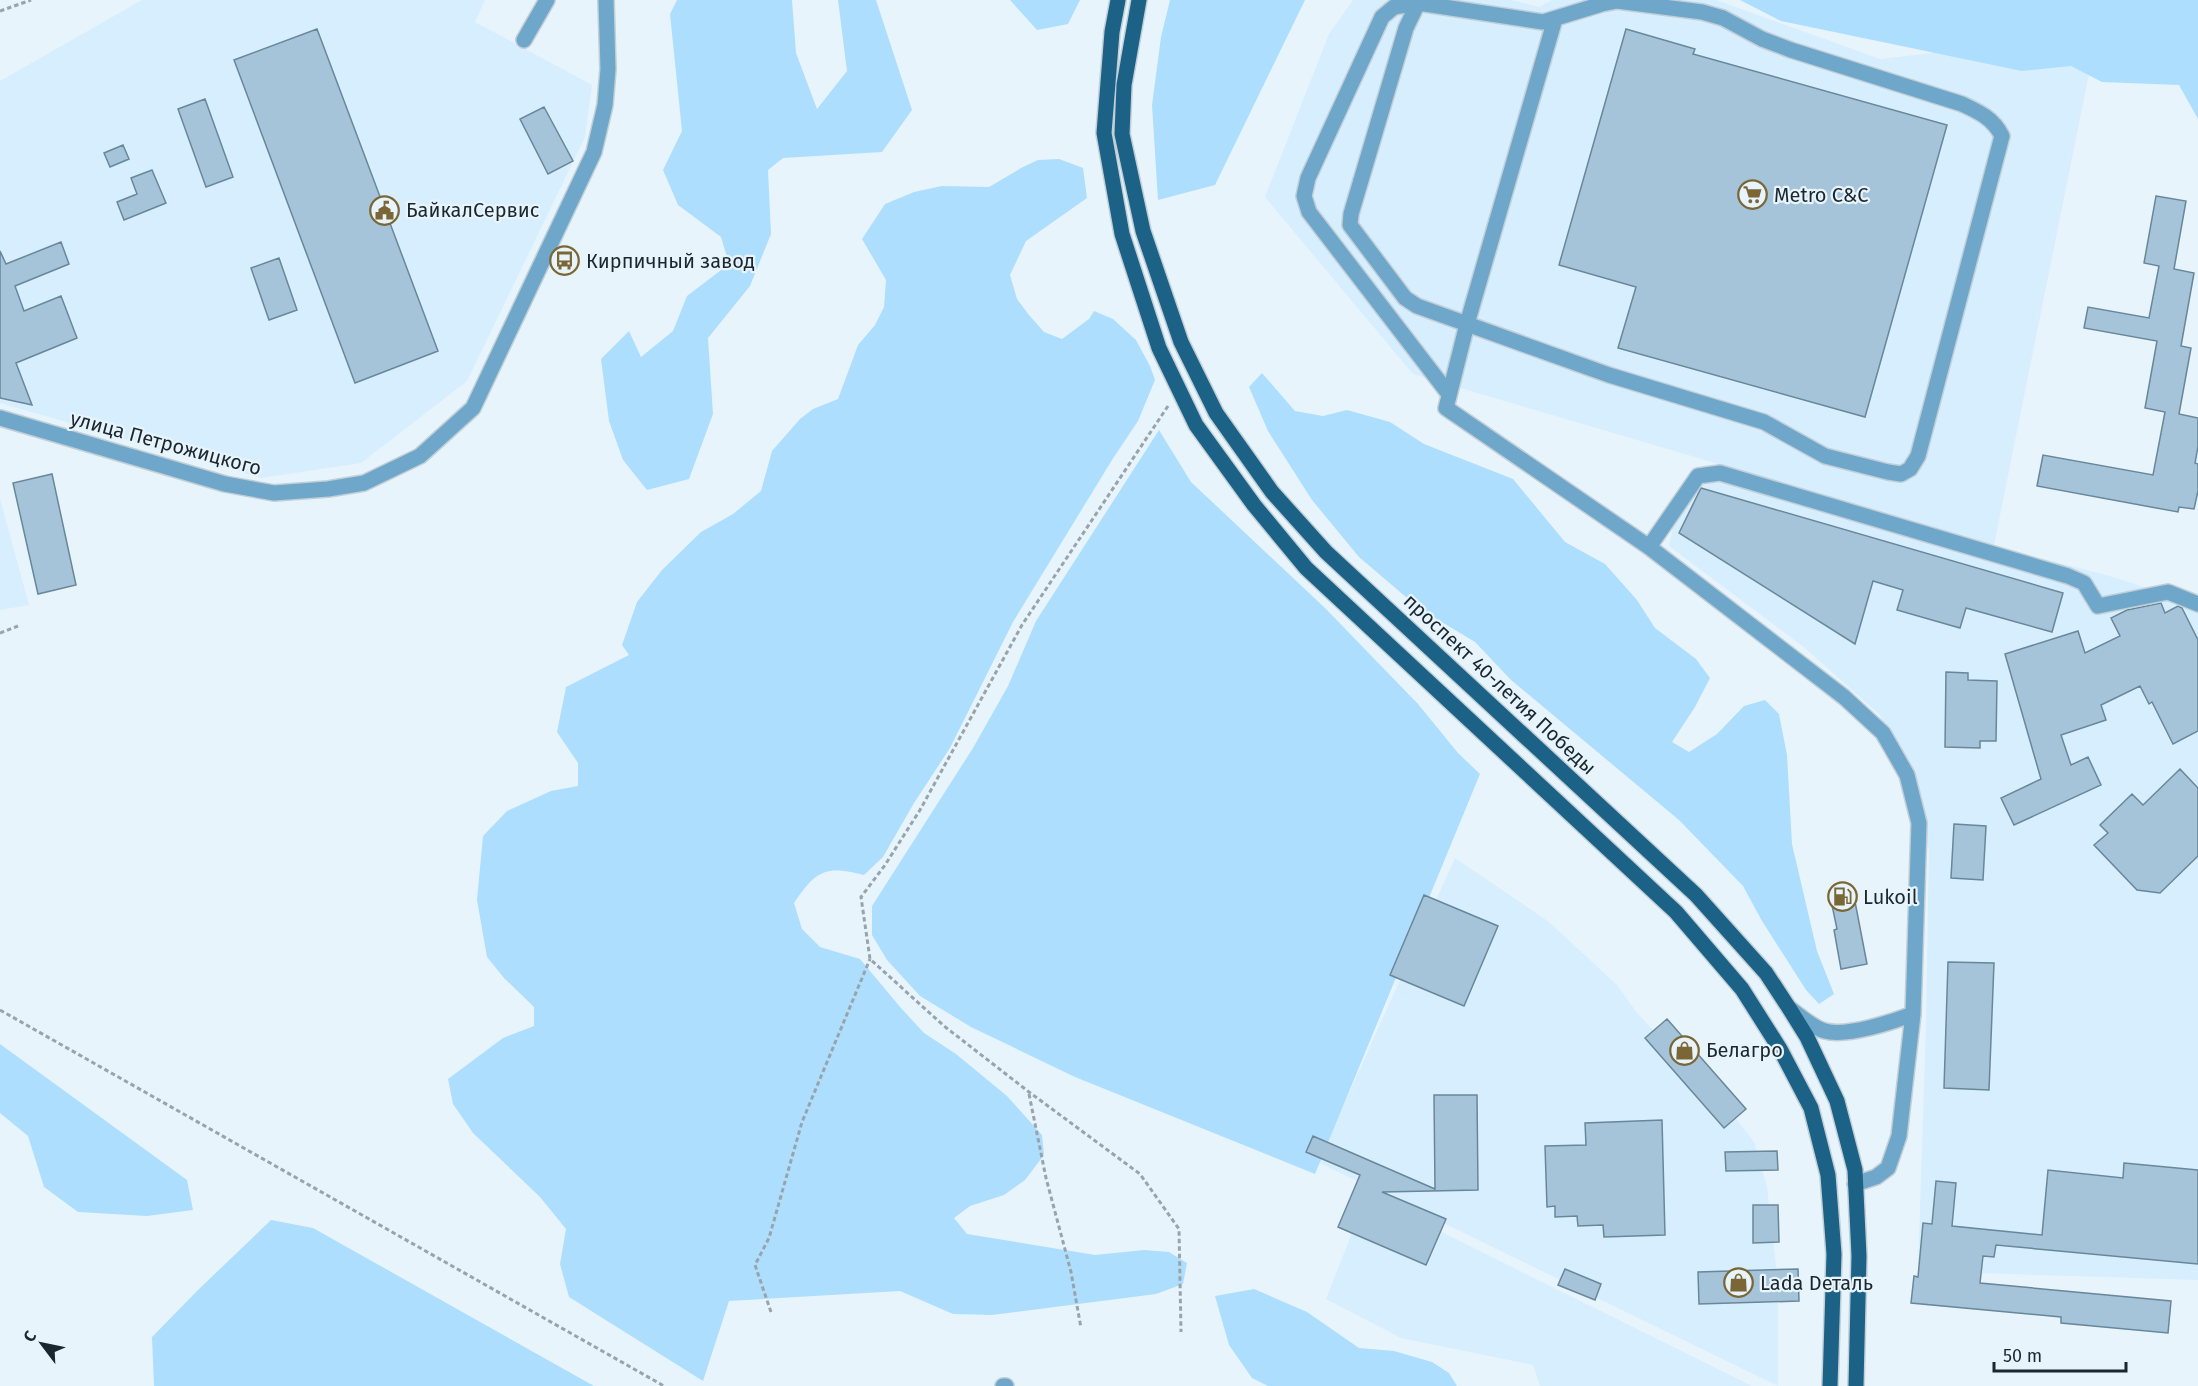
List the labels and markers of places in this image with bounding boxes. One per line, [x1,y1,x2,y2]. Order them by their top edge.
supermarket icon: Metro C&C [1737,179,1769,211]
place label: Metro C&C [1774,183,1868,207]
public building icon: БайкалСервис [369,194,401,226]
place label: БайкалСервис [406,198,539,222]
bus stop icon: Кирпичный завод [549,245,581,277]
place label: Кирпичный завод [586,249,755,273]
fuel station icon: Lukoil [1826,881,1858,913]
place label: Lukoil [1863,885,1918,909]
shop icon: Белагро [1669,1034,1701,1066]
place label: Белагро [1706,1038,1783,1062]
shop icon: Lada Dеталь [1723,1267,1755,1299]
place label: Lada Dеталь [1760,1271,1873,1295]

